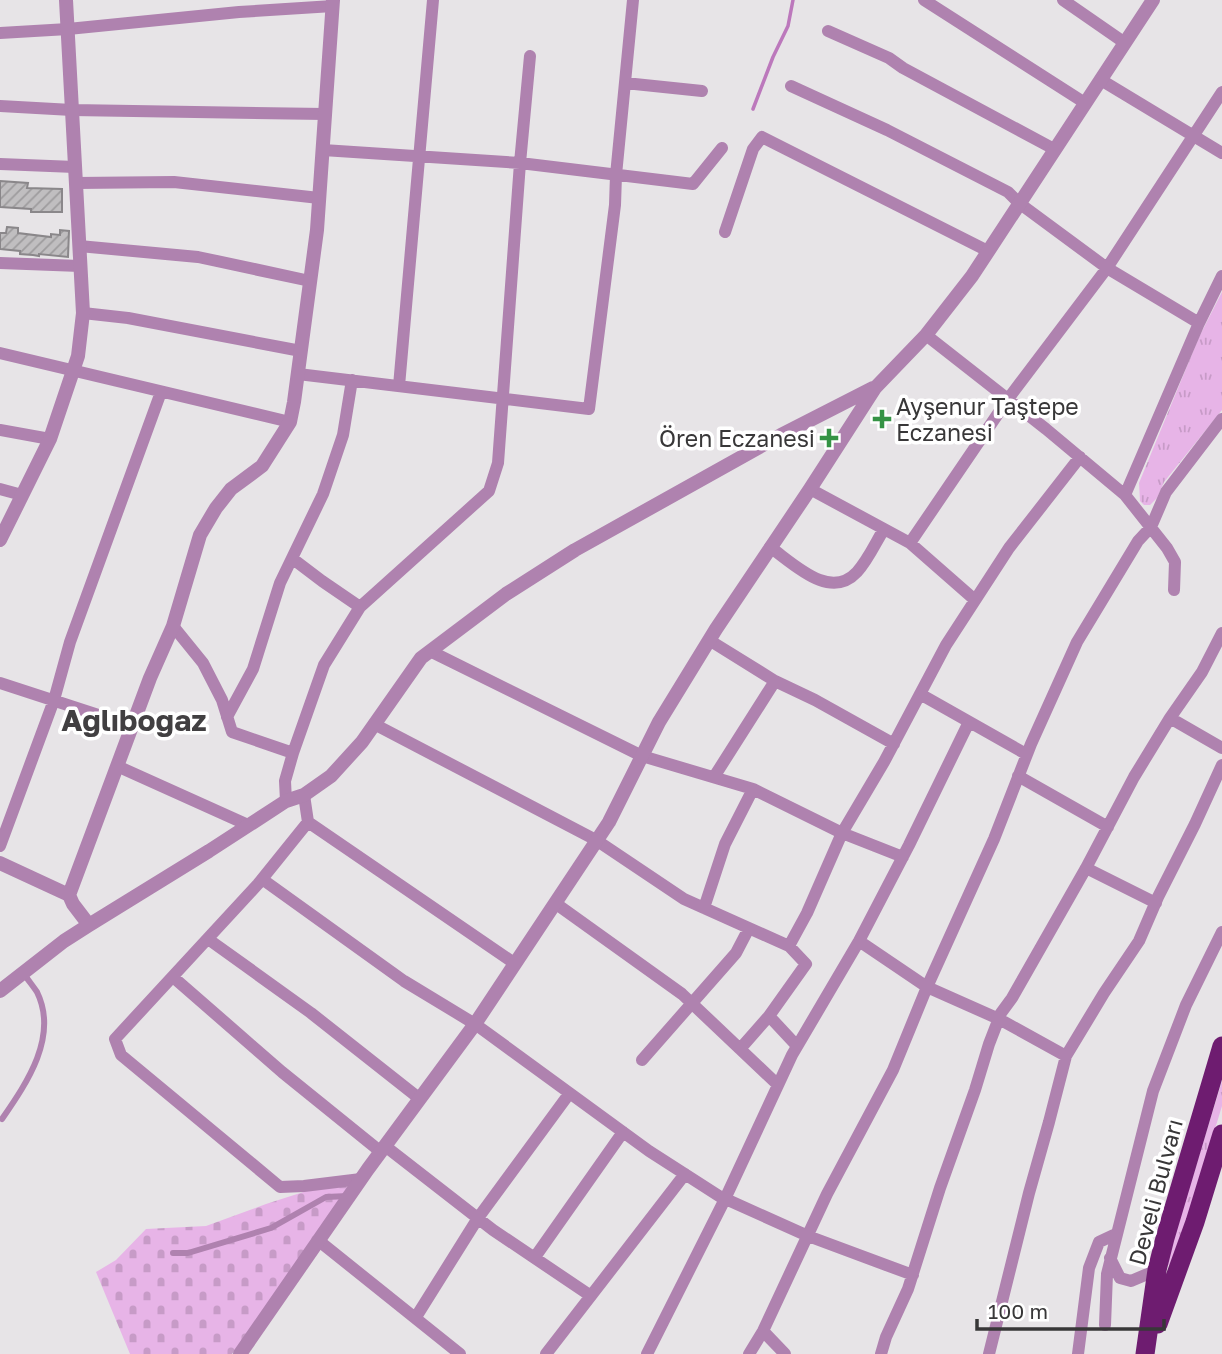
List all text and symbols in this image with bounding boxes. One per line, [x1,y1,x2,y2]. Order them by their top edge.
place label: Ayşenur Taştepe Eczanesi [896,392,1079,446]
marker: Ayşenur Taştepe Eczanesi [874,411,890,427]
place label: Ören Eczanesi [659,424,815,452]
marker: Ören Eczanesi [821,430,837,446]
district label: Ağlıboğaz [61,702,207,738]
street label: Develi Bulvarı [1122,1116,1188,1268]
scale bar [977,1288,1164,1332]
text: 100 m [988,1298,1048,1324]

